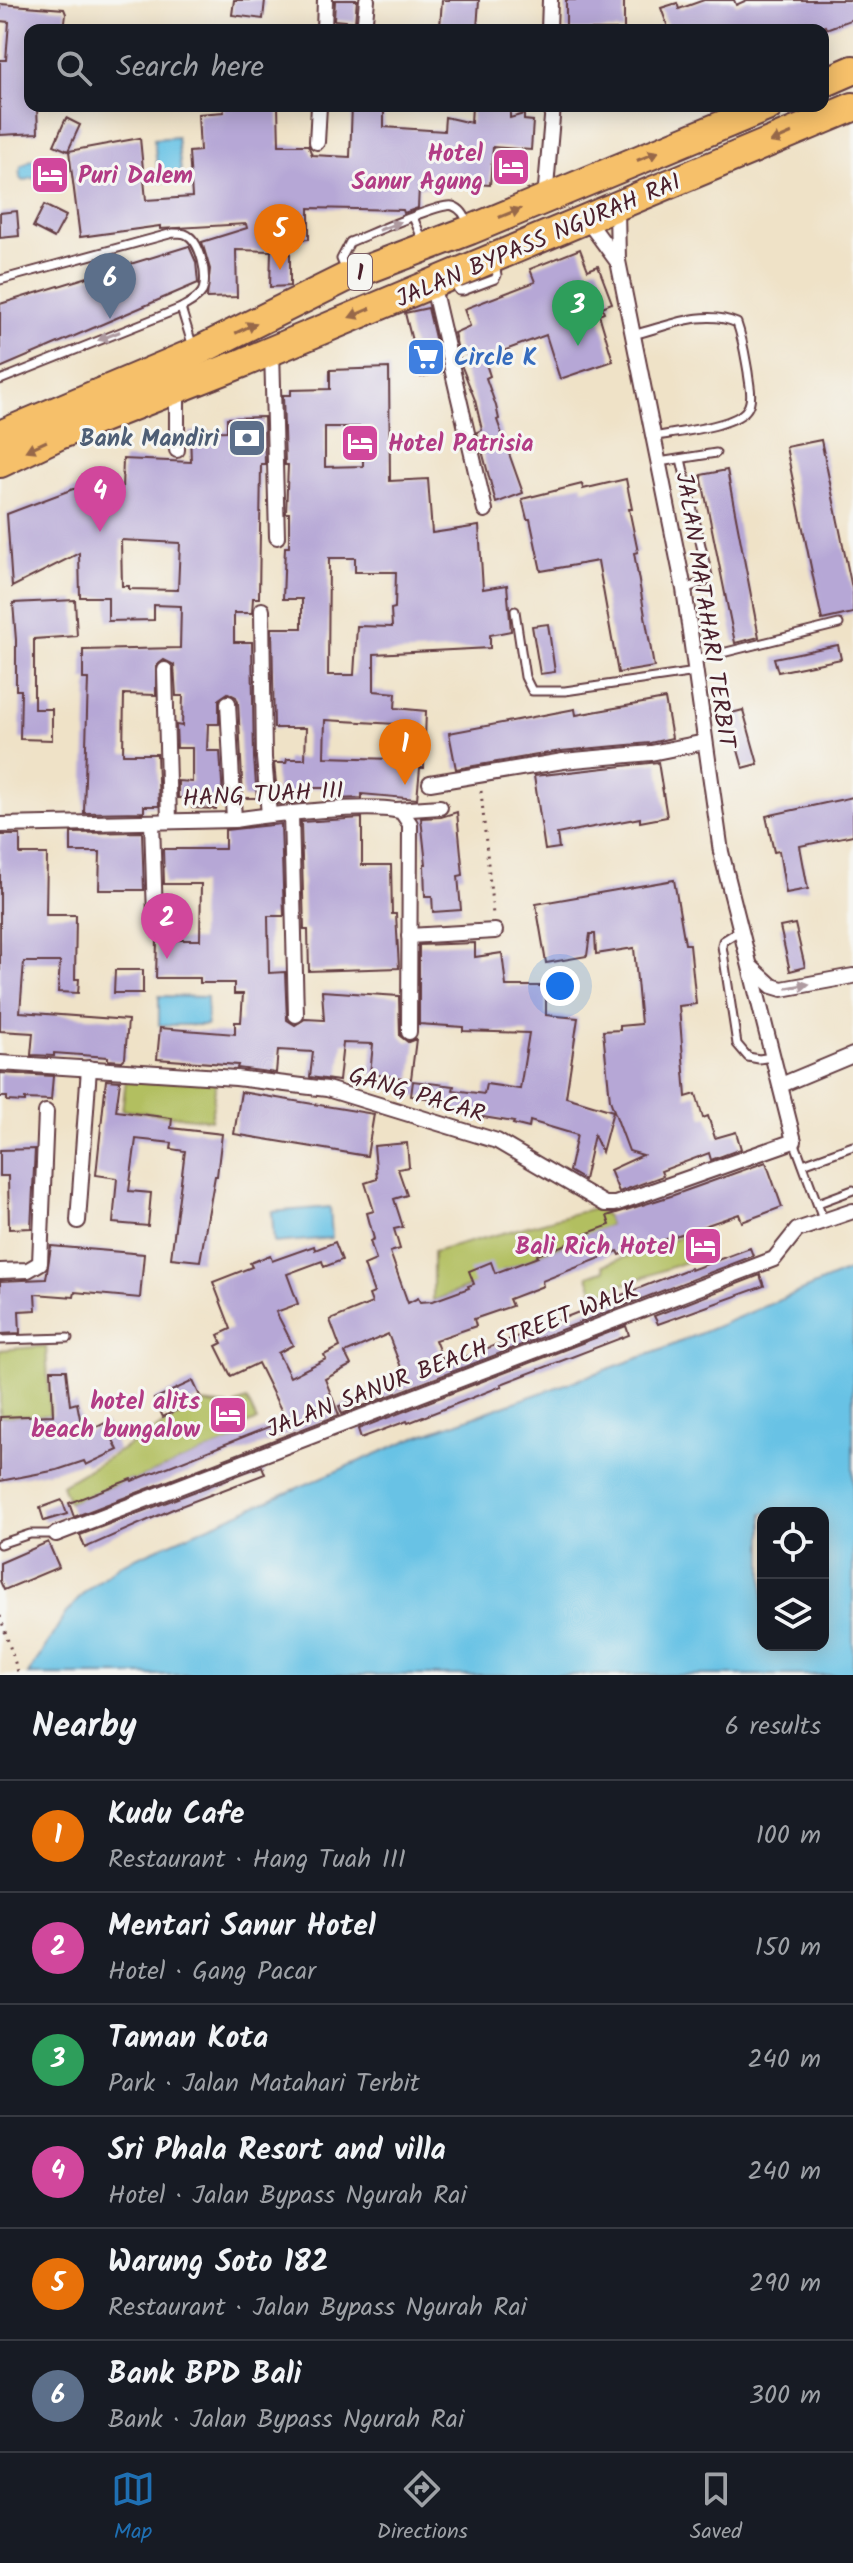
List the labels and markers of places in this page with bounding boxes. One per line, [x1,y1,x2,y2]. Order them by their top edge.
place label: Hotel Sanur Agung [351,135,484,202]
hotel icon: Hotel Sanur Agung [490,146,532,188]
hotel icon: Puri Dalem [29,154,71,196]
place label: Puri Dalem [78,157,193,196]
pin: 5 [254,204,306,270]
pin: 6 [84,253,136,319]
pin: 3 [552,280,604,346]
supermarket icon: Circle K [405,336,447,378]
place label: Circle K [454,339,537,378]
bank icon: Bank Mandiri [226,417,268,459]
place label: Bank Mandiri [80,420,220,459]
hotel icon: Hotel Patrisia [339,422,381,464]
place label: Hotel Patrisia [388,425,534,464]
pin: 4 [74,466,126,532]
pin: 1 [379,719,431,785]
pin: 2 [141,893,193,959]
hotel icon: Bali Rich Hotel [682,1225,724,1267]
place label: Bali Rich Hotel [515,1228,676,1267]
place label: hotel alits beach bungalow [31,1383,201,1450]
hotel icon: hotel alits beach bungalow [207,1394,249,1436]

